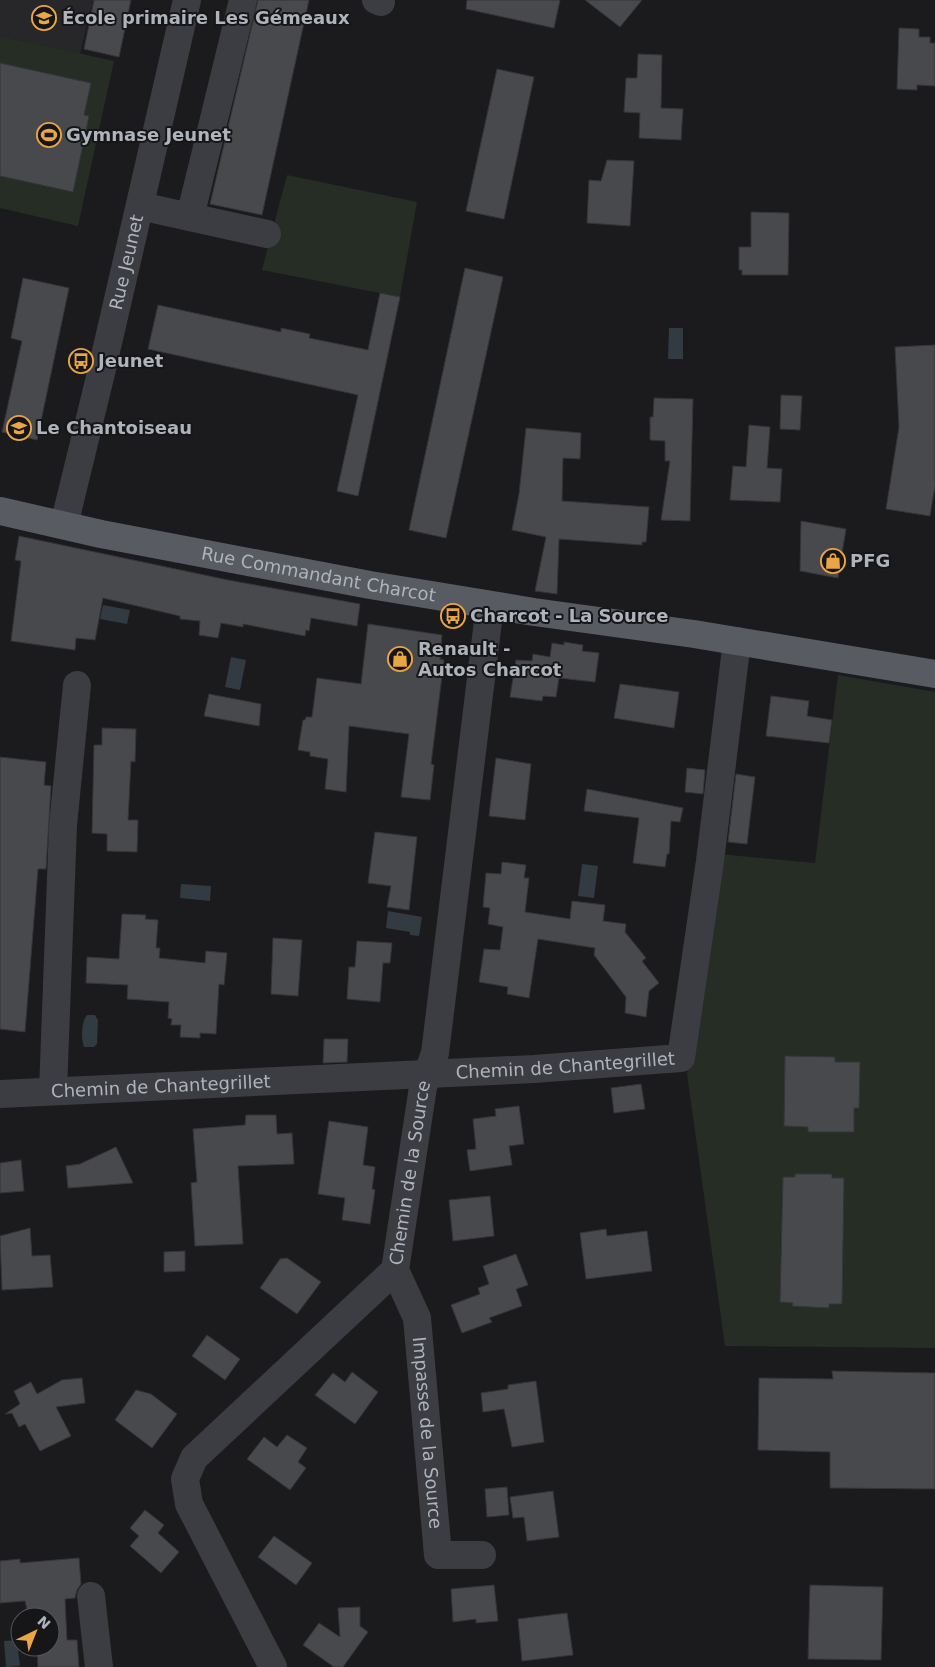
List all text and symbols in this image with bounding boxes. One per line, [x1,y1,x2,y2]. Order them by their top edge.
school or university icon: École primaire Les Gémeaux [31,5,57,31]
place label: École primaire Les Gémeaux [62,7,350,28]
sports icon: Gymnase Jeunet [36,122,62,148]
place label: Gymnase Jeunet [66,124,231,145]
street label: Rue Jeunet [105,212,147,312]
bus stop icon: Jeunet [68,348,94,374]
place label: Jeunet [96,350,164,371]
school or university icon: Le Chantoiseau [6,415,32,441]
place label: Le Chantoiseau [36,417,192,438]
street label: Rue Commandant Charcot [200,542,437,606]
shop icon: PFG [820,548,846,574]
place label: PFG [850,550,890,571]
bus stop icon: Charcot - La Source [440,603,466,629]
place label: Charcot - La Source [470,605,668,626]
place label: Renault - Autos Charcot [418,638,562,680]
shop icon: Renault - Autos Charcot [387,646,413,672]
street label: Chemin de Chantegrillet [455,1047,676,1083]
street label: Chemin de Chantegrillet [51,1070,271,1102]
street label: Chemin de la Source [385,1077,435,1267]
street label: Impasse de la Source [409,1336,447,1530]
north arrow [10,1607,60,1657]
text: N [34,1613,54,1632]

